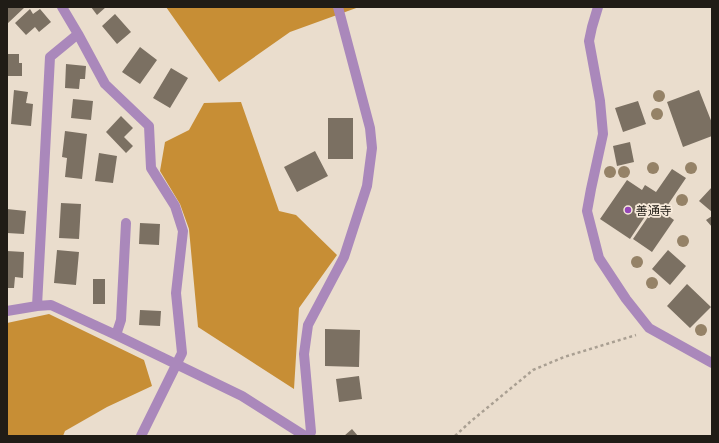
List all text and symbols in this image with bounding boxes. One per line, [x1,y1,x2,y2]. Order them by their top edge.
place label: 善通寺 [636,203,672,218]
marker: 善通寺 [623,205,633,215]

